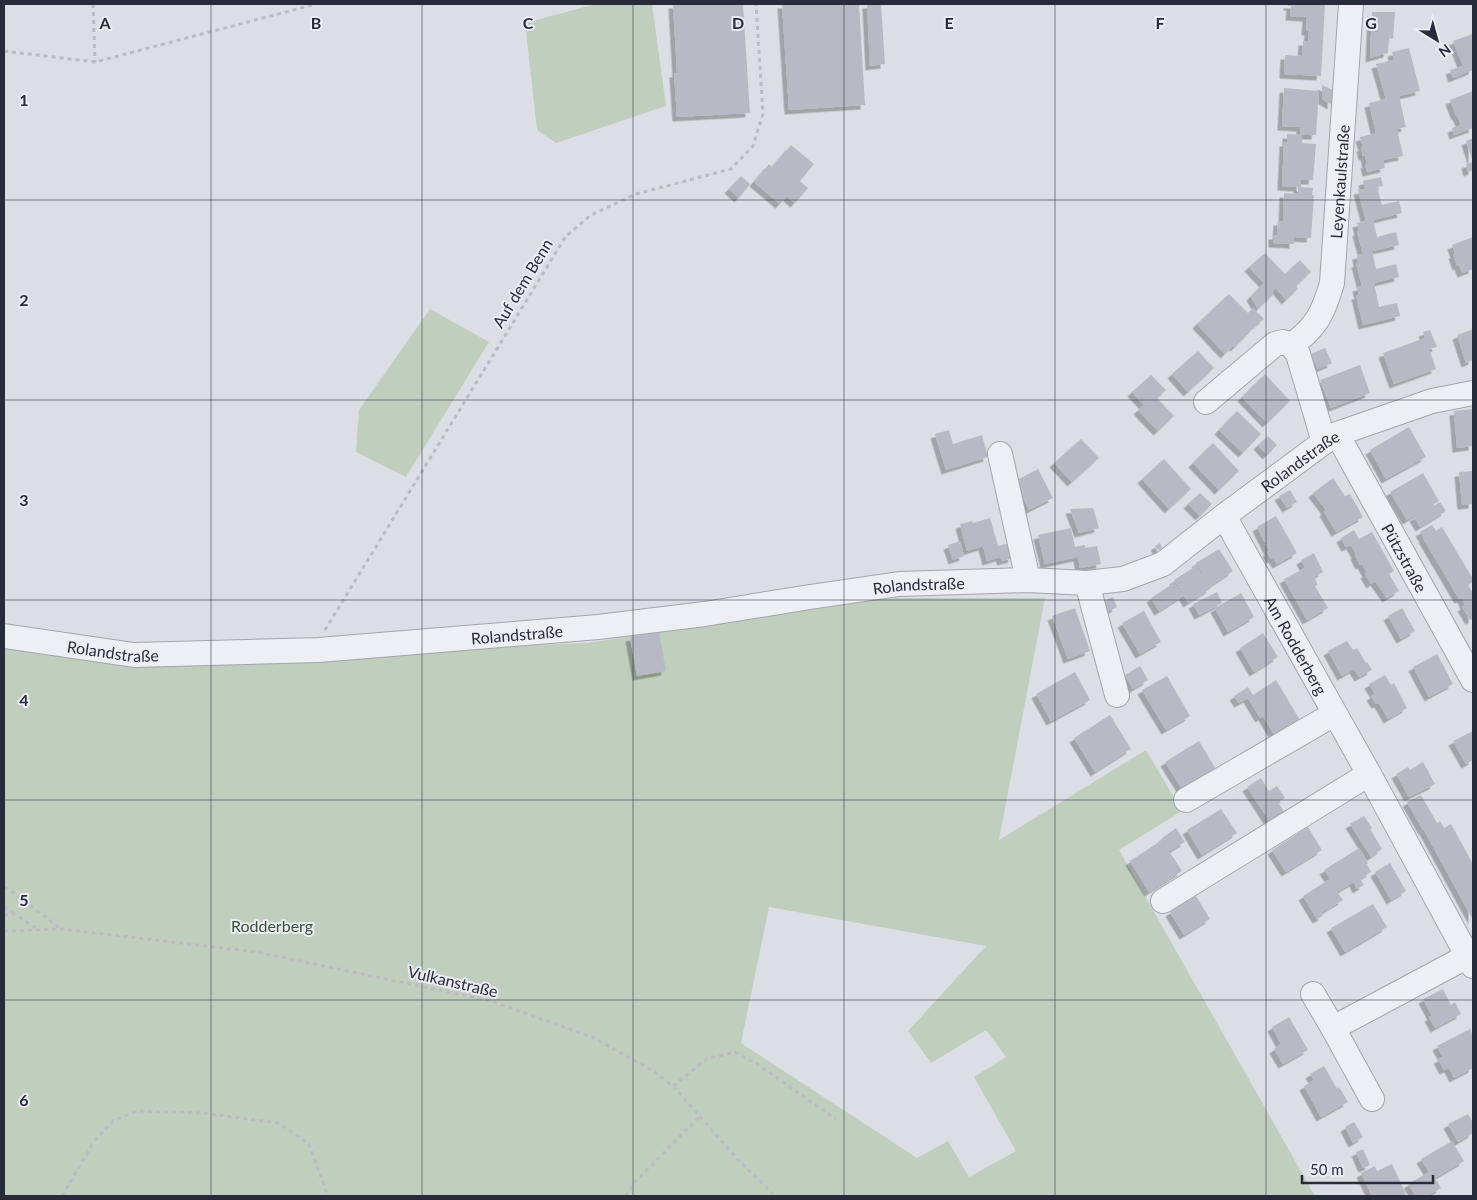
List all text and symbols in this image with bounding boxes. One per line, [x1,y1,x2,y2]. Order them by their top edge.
text: A [98,13,111,32]
text: B [311,13,321,32]
text: C [523,13,534,32]
text: D [732,13,744,32]
text: E [944,13,954,32]
text: F [1155,13,1165,32]
text: G [1365,13,1377,32]
north arrow [1412,15,1462,65]
text: N [1436,41,1455,61]
text: 1 [19,90,29,109]
street label: Leyenkaulstraße [1326,124,1352,239]
street label: Auf dem Benn [488,235,556,331]
text: 2 [19,290,29,309]
street label: Rolandstraße [1257,426,1342,495]
text: 3 [19,490,29,509]
street label: Pützstraße [1379,520,1432,595]
street label: Rolandstraße [871,572,965,597]
street label: Am Rodderberg [1261,592,1332,698]
street label: Rolandstraße [470,620,564,647]
street label: Rolandstraße [66,636,159,665]
text: 4 [19,690,29,709]
text: 5 [19,890,29,909]
park label: Rodderberg [231,916,313,935]
street label: Vulkanstraße [406,961,500,1001]
text: 6 [19,1090,29,1109]
scale bar [1302,1152,1433,1184]
text: 50 m [1310,1160,1344,1178]

